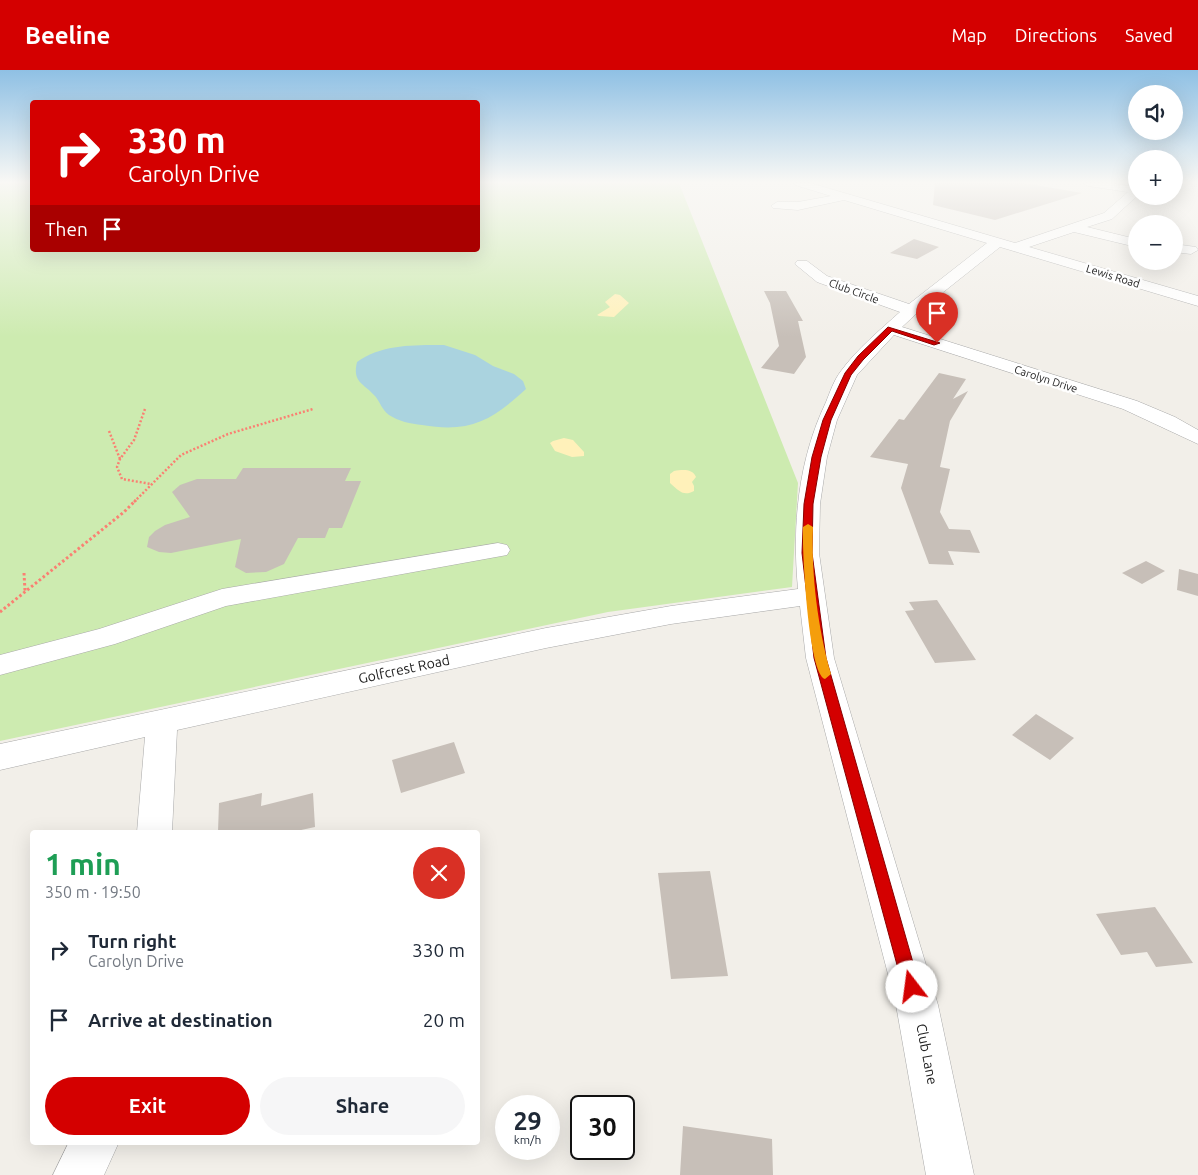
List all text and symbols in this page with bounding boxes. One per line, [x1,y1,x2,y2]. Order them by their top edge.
text: Beeline [25,22,110,49]
text: Map [951,25,987,45]
text: Directions [1015,25,1097,45]
text: Saved [1125,25,1173,45]
map controls [1128,85,1183,270]
button: sound [1128,85,1183,140]
icon: right [45,120,110,185]
text: 330 m [128,120,226,160]
button: + [1128,150,1183,205]
text: Carolyn Drive [128,161,260,186]
icon: arrive [98,215,126,243]
button: − [1128,215,1183,270]
text: Then [45,218,88,240]
street label: Lewis Road [1085,262,1141,290]
street label: Club Circle [827,276,881,306]
pin [916,292,958,343]
icon: arrive [923,299,951,327]
street label: Carolyn Drive [1013,363,1079,395]
street label: Golfcrest Road [357,652,451,686]
text: 1 min [45,847,121,881]
button: close [413,847,465,899]
text: 350 m · 19:50 [45,883,141,901]
text: Turn right [88,930,176,952]
icon: right [45,936,73,964]
text: 330 m [412,939,465,961]
text: Carolyn Drive [88,952,184,970]
position arrow [885,960,937,1012]
icon: arrive [45,1006,73,1034]
text: Arrive at destination [88,1009,273,1031]
text: 20 m [423,1009,465,1031]
street label: Club Lane [913,1022,941,1086]
button: Exit [45,1077,250,1135]
button: Share [260,1077,465,1135]
speed limit sign: 30 [570,1095,635,1160]
text: 29 [513,1107,542,1135]
text: km/h [514,1133,541,1146]

